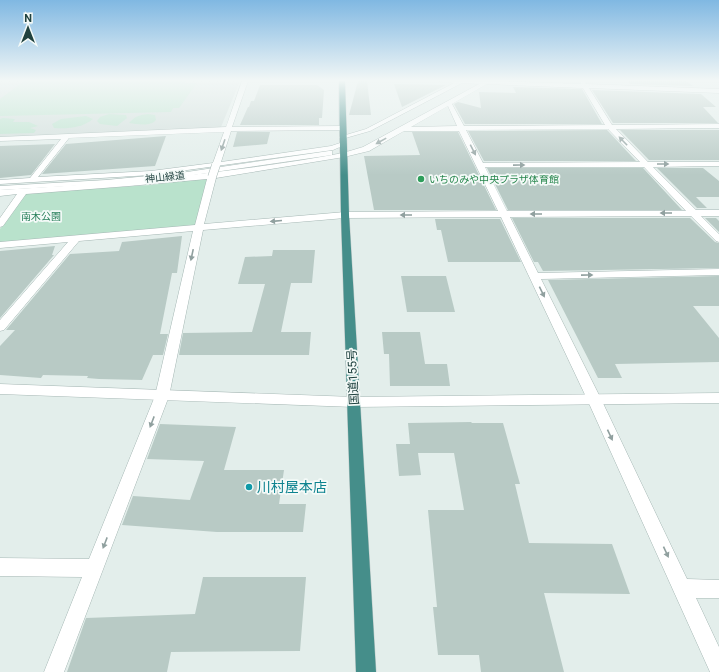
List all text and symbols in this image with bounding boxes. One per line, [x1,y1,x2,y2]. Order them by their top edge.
north arrow [8,8,48,48]
text: N [24,12,32,25]
one-way arrow [618,136,628,146]
one-way arrow [375,137,387,144]
one-way arrow [220,139,226,151]
one-way arrow [470,145,476,156]
one-way arrow [657,161,670,167]
one-way arrow [513,162,526,168]
street label: 神山緑道 [145,169,185,185]
marker: いちのみや中央プラザ体育館 [416,174,426,184]
place label: いちのみや中央プラザ体育館 [429,174,559,185]
one-way arrow [659,210,672,216]
park label: 南木公園 [21,211,61,222]
one-way arrow [529,211,542,217]
one-way arrow [399,212,412,218]
one-way arrow [270,218,282,225]
one-way arrow [189,249,195,261]
one-way arrow [581,272,594,278]
one-way arrow [539,287,545,298]
street label: 国道155号 [345,349,361,405]
one-way arrow [148,416,154,428]
one-way arrow [607,429,613,440]
place label: 川村屋本店 [257,479,327,495]
marker: 川村屋本店 [244,482,254,492]
one-way arrow [101,538,107,550]
one-way arrow [663,547,669,558]

